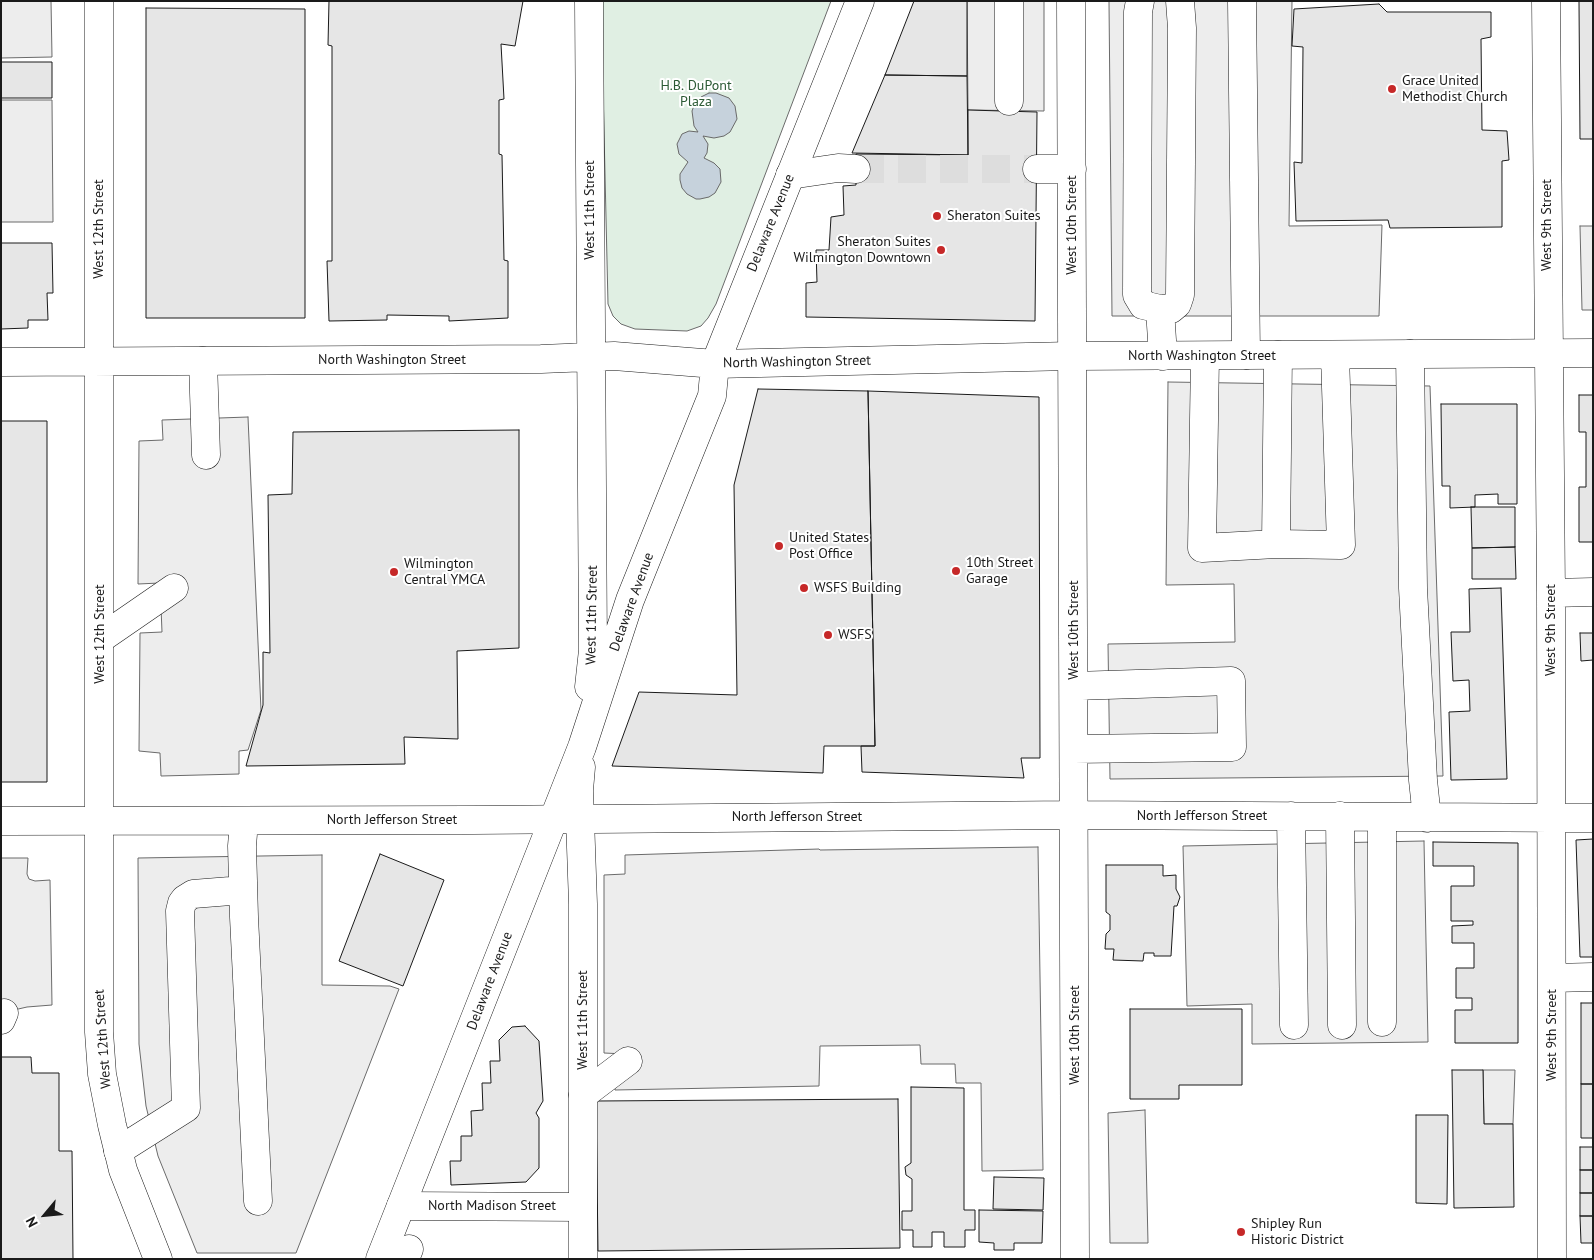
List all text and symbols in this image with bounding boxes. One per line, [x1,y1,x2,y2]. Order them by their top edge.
place label: Grace United Methodist Church [1402,73,1508,105]
park label: H.B. DuPont Plaza [660,78,732,110]
marker: Grace United Methodist Church [1386,83,1398,95]
street label: West 11th Street [582,160,598,260]
street label: Delaware Avenue [744,172,798,274]
street label: West 10th Street [1064,175,1080,275]
street label: West 12th Street [91,179,107,279]
street label: West 9th Street [1539,179,1555,271]
place label: Sheraton Suites [947,208,1041,224]
marker: Sheraton Suites [931,210,943,222]
place label: Sheraton Suites Wilmington Downtown [793,234,931,266]
marker: Sheraton Suites Wilmington Downtown [935,244,947,256]
street label: North Washington Street [1128,348,1276,364]
street label: North Washington Street [318,352,466,368]
street label: North Washington Street [723,352,871,372]
place label: United States Post Office [789,530,869,562]
marker: United States Post Office [773,540,785,552]
street label: Delaware Avenue [606,550,658,654]
place label: 10th Street Garage [966,555,1033,588]
place label: Wilmington Central YMCA [404,556,485,588]
street label: West 11th Street [583,565,601,665]
marker: 10th Street Garage [950,565,962,577]
marker: Wilmington Central YMCA [388,566,400,578]
place label: WSFS Building [814,580,901,596]
street label: West 10th Street [1066,580,1082,680]
marker: WSFS Building [798,582,810,594]
street label: West 12th Street [92,584,108,684]
street label: West 9th Street [1543,584,1559,676]
place label: WSFS [838,627,872,643]
marker: WSFS [822,629,834,641]
street label: North Jefferson Street [1137,808,1267,824]
street label: North Jefferson Street [732,809,862,825]
street label: North Jefferson Street [327,812,457,828]
street label: Delaware Avenue [464,930,516,1032]
street label: West 11th Street [575,970,591,1070]
street label: West 10th Street [1067,985,1083,1085]
street label: West 12th Street [91,989,115,1089]
street label: West 9th Street [1544,989,1560,1081]
north arrow [20,1190,70,1240]
street label: North Madison Street [428,1198,556,1214]
text: N [22,1214,42,1230]
place label: Shipley Run Historic District [1251,1216,1344,1248]
marker: Shipley Run Historic District [1235,1226,1247,1238]

